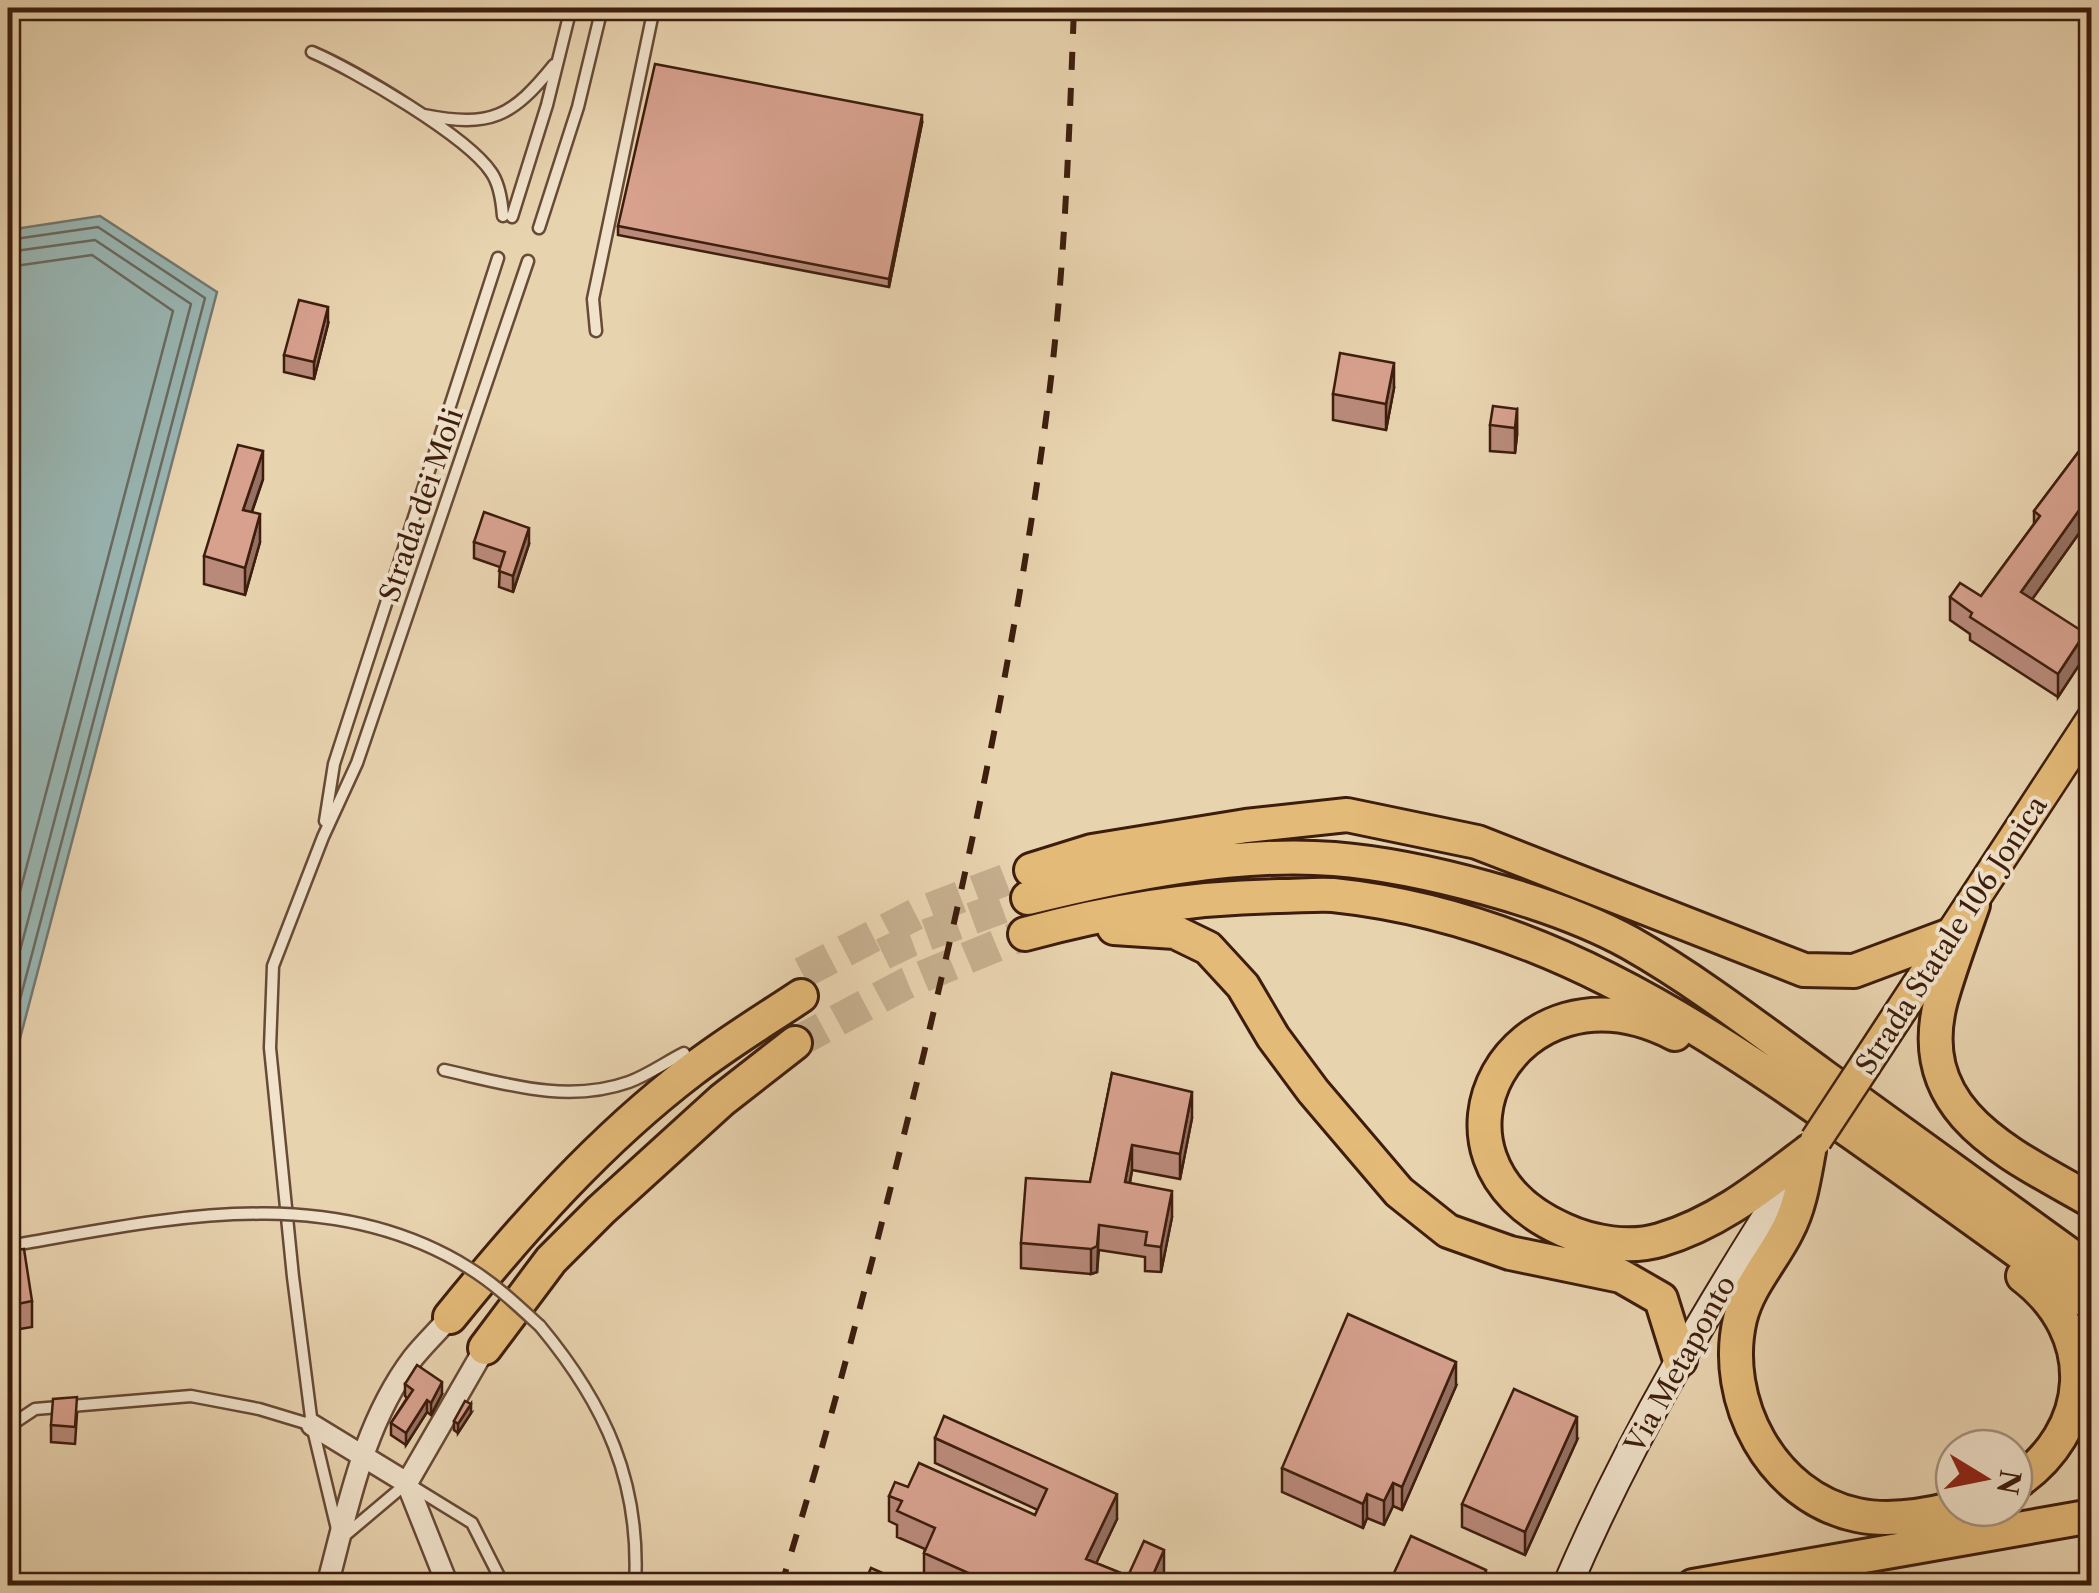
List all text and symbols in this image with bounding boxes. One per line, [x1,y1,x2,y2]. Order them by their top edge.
street label: Strada dei Moli [372,404,470,606]
street label: Strada Statale 106 Jonica [1848,789,2054,1081]
street label: Via Metaponto [1617,1269,1743,1460]
north arrow [1934,1428,2034,1528]
text: N [1990,1467,2027,1497]

